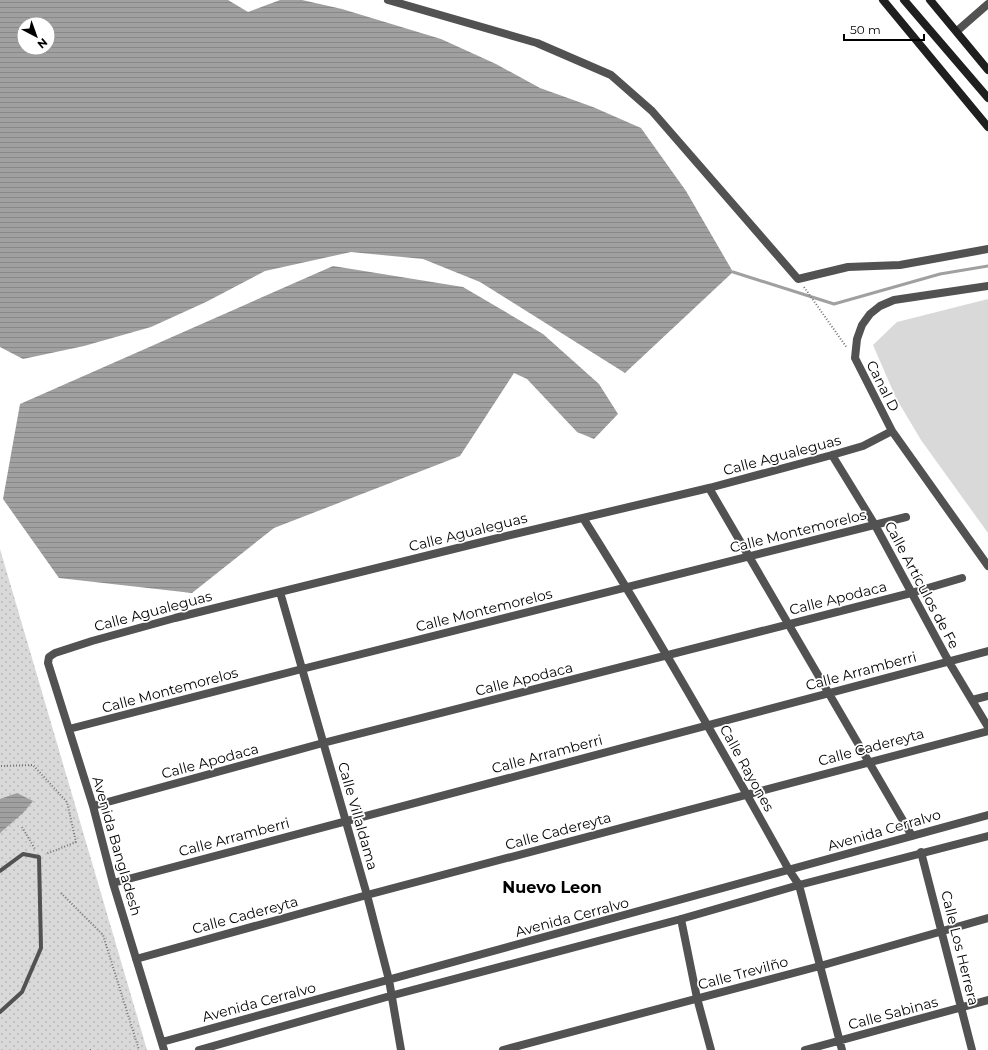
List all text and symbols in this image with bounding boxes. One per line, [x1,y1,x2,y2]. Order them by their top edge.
north arrow [16,16,56,56]
scale bar [844,16,924,42]
text: 50 m [850,22,881,37]
text: N [35,35,51,52]
street label: Canal D [863,357,903,415]
street label: Calle Agualeguas [721,431,843,479]
street label: Calle Montemorelos [728,505,868,557]
street label: Calle Agualeguas [407,509,529,555]
street label: Calle Artículos de Fe [881,518,963,652]
street label: Calle Apodaca [787,577,889,619]
street label: Calle Montemorelos [414,584,554,636]
street label: Calle Agualeguas [92,587,214,635]
street label: Calle Arramberri [804,648,918,694]
street label: Calle Apodaca [473,658,575,700]
street label: Calle Montemorelos [100,663,240,717]
street label: Calle Rayones [716,721,778,815]
street label: Calle Cadereyta [816,724,926,770]
street label: Calle Arramberri [490,731,604,777]
street label: Calle Apodaca [159,739,261,783]
street label: Calle Villaldama [334,760,382,872]
street label: Avenida Bangladesh [88,774,146,918]
street label: Avenida Cerralvo [825,805,943,855]
street label: Calle Cadereyta [503,808,613,854]
street label: Calle Arramberri [177,814,291,860]
district label: Nuevo Leon [502,878,602,897]
street label: Calle Los Herrera [937,889,983,1007]
street label: Calle Cadereyta [190,892,300,938]
street label: Avenida Cerralvo [513,893,631,941]
street label: Calle Trevilño [696,952,790,994]
street label: Avenida Cerralvo [200,978,318,1026]
street label: Calle Sabinas [846,992,940,1034]

